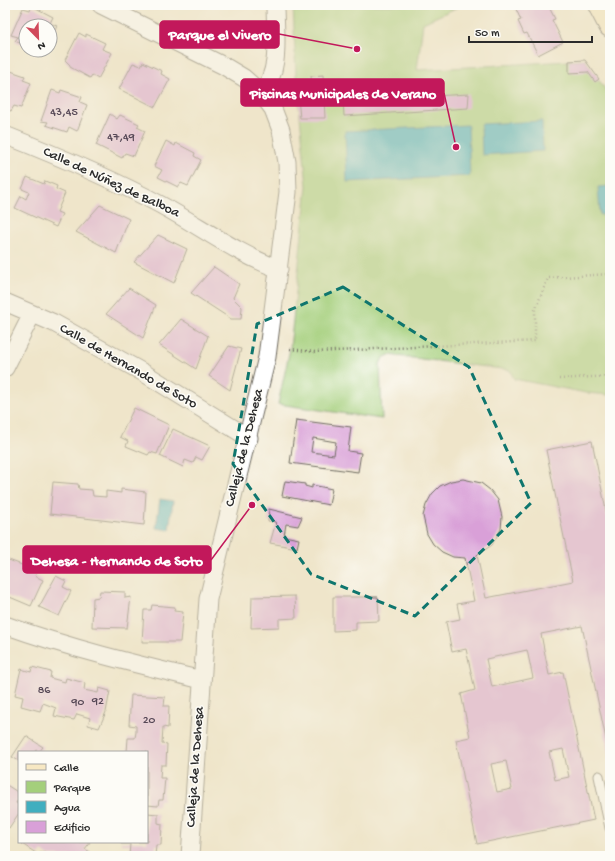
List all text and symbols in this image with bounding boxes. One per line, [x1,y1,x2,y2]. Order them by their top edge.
north arrow [18,18,58,58]
scale bar [469,18,592,44]
callout: Parque el Vivero [160,21,279,48]
text: Parque el Vivero [168,27,272,45]
text: 50 m [475,27,500,41]
text: N [35,38,47,52]
callout: Piscinas Municipales de Verano [241,79,444,106]
text: Piscinas Municipales de Verano [249,86,437,104]
house number: 43,45 [50,106,78,120]
house number: 47,49 [107,131,135,145]
street label: Calle de Núñez de Balboa [40,144,183,223]
street label: Calle de Hernando de Soto [56,321,200,413]
street label: Calleja de la Dehesa [222,386,268,509]
callout: Dehesa - Hernando de Soto [23,546,211,573]
text: Dehesa - Hernando de Soto [29,553,203,571]
house number: 86 [38,684,51,698]
house number: 92 [91,695,104,709]
house number: 90 [71,696,85,710]
street label: Calleja de la Dehesa [183,705,209,828]
house number: 20 [143,714,156,728]
legend [18,751,148,843]
text: Calle [54,762,79,776]
text: Parque [53,782,91,796]
text: Agua [54,802,81,816]
text: Edificio [54,822,90,836]

